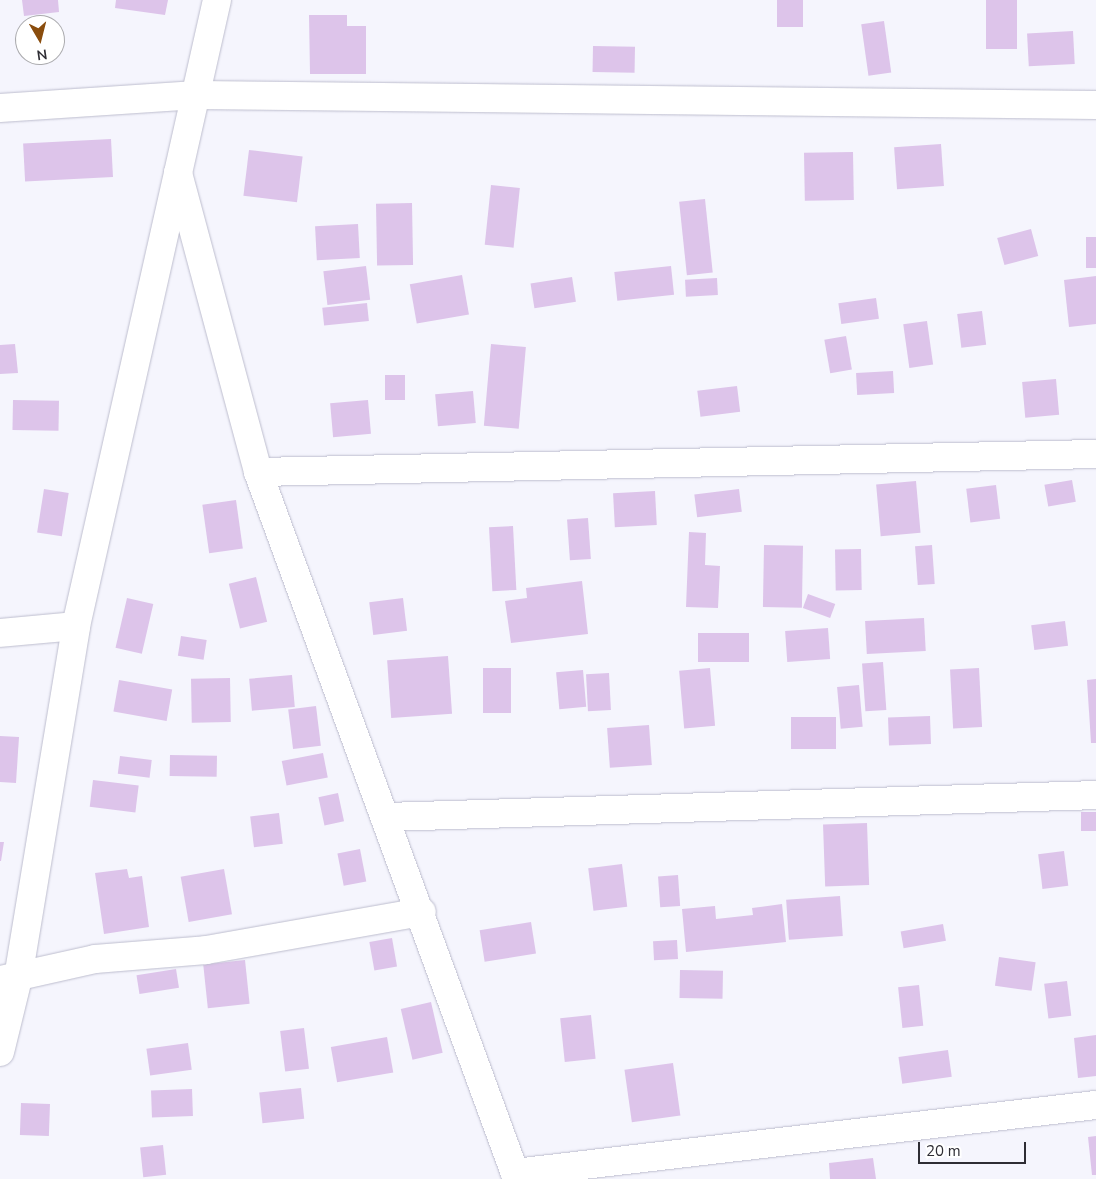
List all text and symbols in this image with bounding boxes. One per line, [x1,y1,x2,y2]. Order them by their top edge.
north arrow [15,15,65,65]
text: N [36,44,49,64]
scale bar [921,1132,1028,1164]
text: 20 m [926,1141,961,1161]

